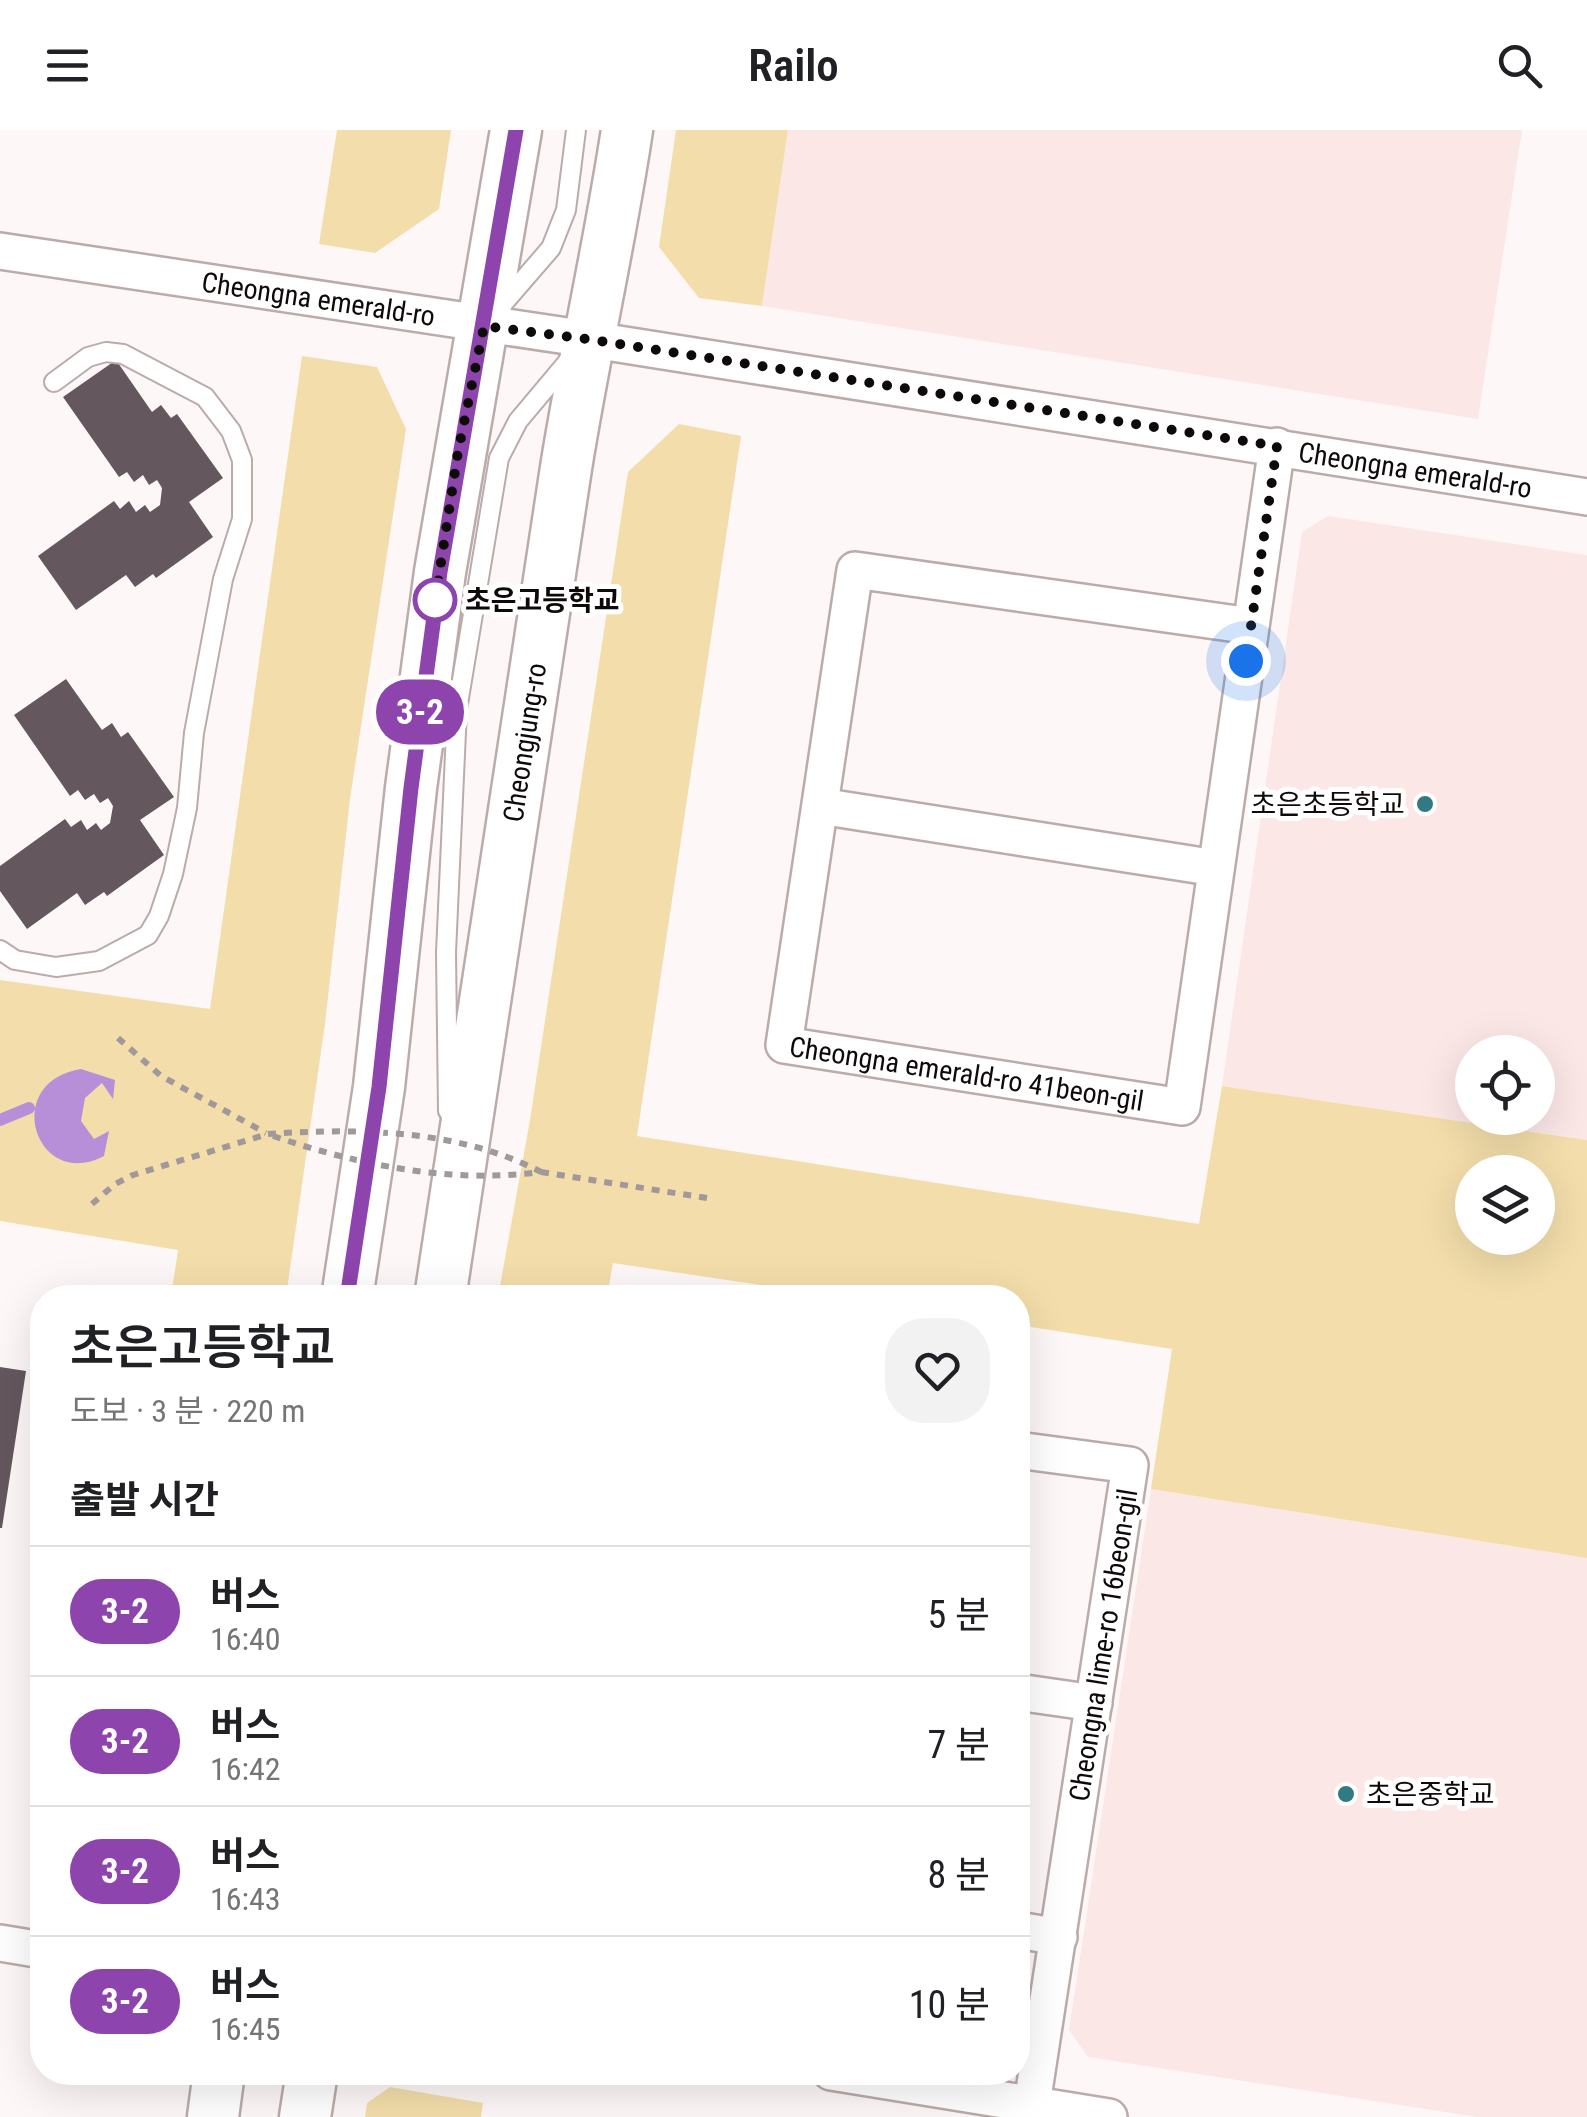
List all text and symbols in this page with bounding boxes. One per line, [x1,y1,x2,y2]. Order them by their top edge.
icon: menu [40,38,95,93]
icon: search [1492,38,1547,93]
text: Railo [748,39,839,92]
street label: Cheongna emerald-ro [199,265,437,333]
street label: Cheongna emerald-ro [1296,436,1534,505]
marker: 초은고등학교 [414,579,456,621]
place label: 초은고등학교 [465,584,620,617]
your location [1221,636,1271,686]
street label: Cheongjung-ro [496,661,553,824]
line badge: 3-2 [362,680,478,744]
text: 3-2 [396,692,444,733]
place label: 초은초등학교 [1250,788,1405,821]
marker: 초은초등학교 [1414,793,1436,815]
street label: Cheongna emerald-ro 41beon-gil [787,1030,1146,1118]
map controls [1455,1035,1555,1255]
button: locate [1455,1035,1555,1135]
button: layers [1455,1155,1555,1255]
button: heart [885,1318,990,1423]
text: 초은고등학교 [70,1319,335,1376]
text: 도보 · 3 분 · 220 m [70,1392,305,1430]
text: 출발 시간 [70,1478,219,1522]
street label: Cheongna lime-ro 16beon-gil [1062,1486,1144,1804]
text: 버스 [210,1574,280,1618]
text: 3-2 [101,1591,149,1632]
text: 5 분 [928,1593,990,1637]
text: 16:40 [210,1620,281,1658]
text: 버스 [210,1704,280,1748]
text: 3-2 [101,1721,149,1762]
text: 7 분 [928,1723,990,1767]
text: 16:42 [210,1750,281,1788]
place label: 초은중학교 [1366,1778,1495,1811]
marker: 초은중학교 [1335,1783,1357,1805]
text: 버스 [210,1834,280,1878]
text: 3-2 [101,1851,149,1892]
text: 8 분 [928,1853,990,1897]
text: 16:43 [210,1880,281,1918]
text: 버스 [210,1964,280,2008]
text: 3-2 [101,1981,149,2022]
text: 10 분 [909,1983,990,2027]
text: 16:45 [210,2010,281,2048]

